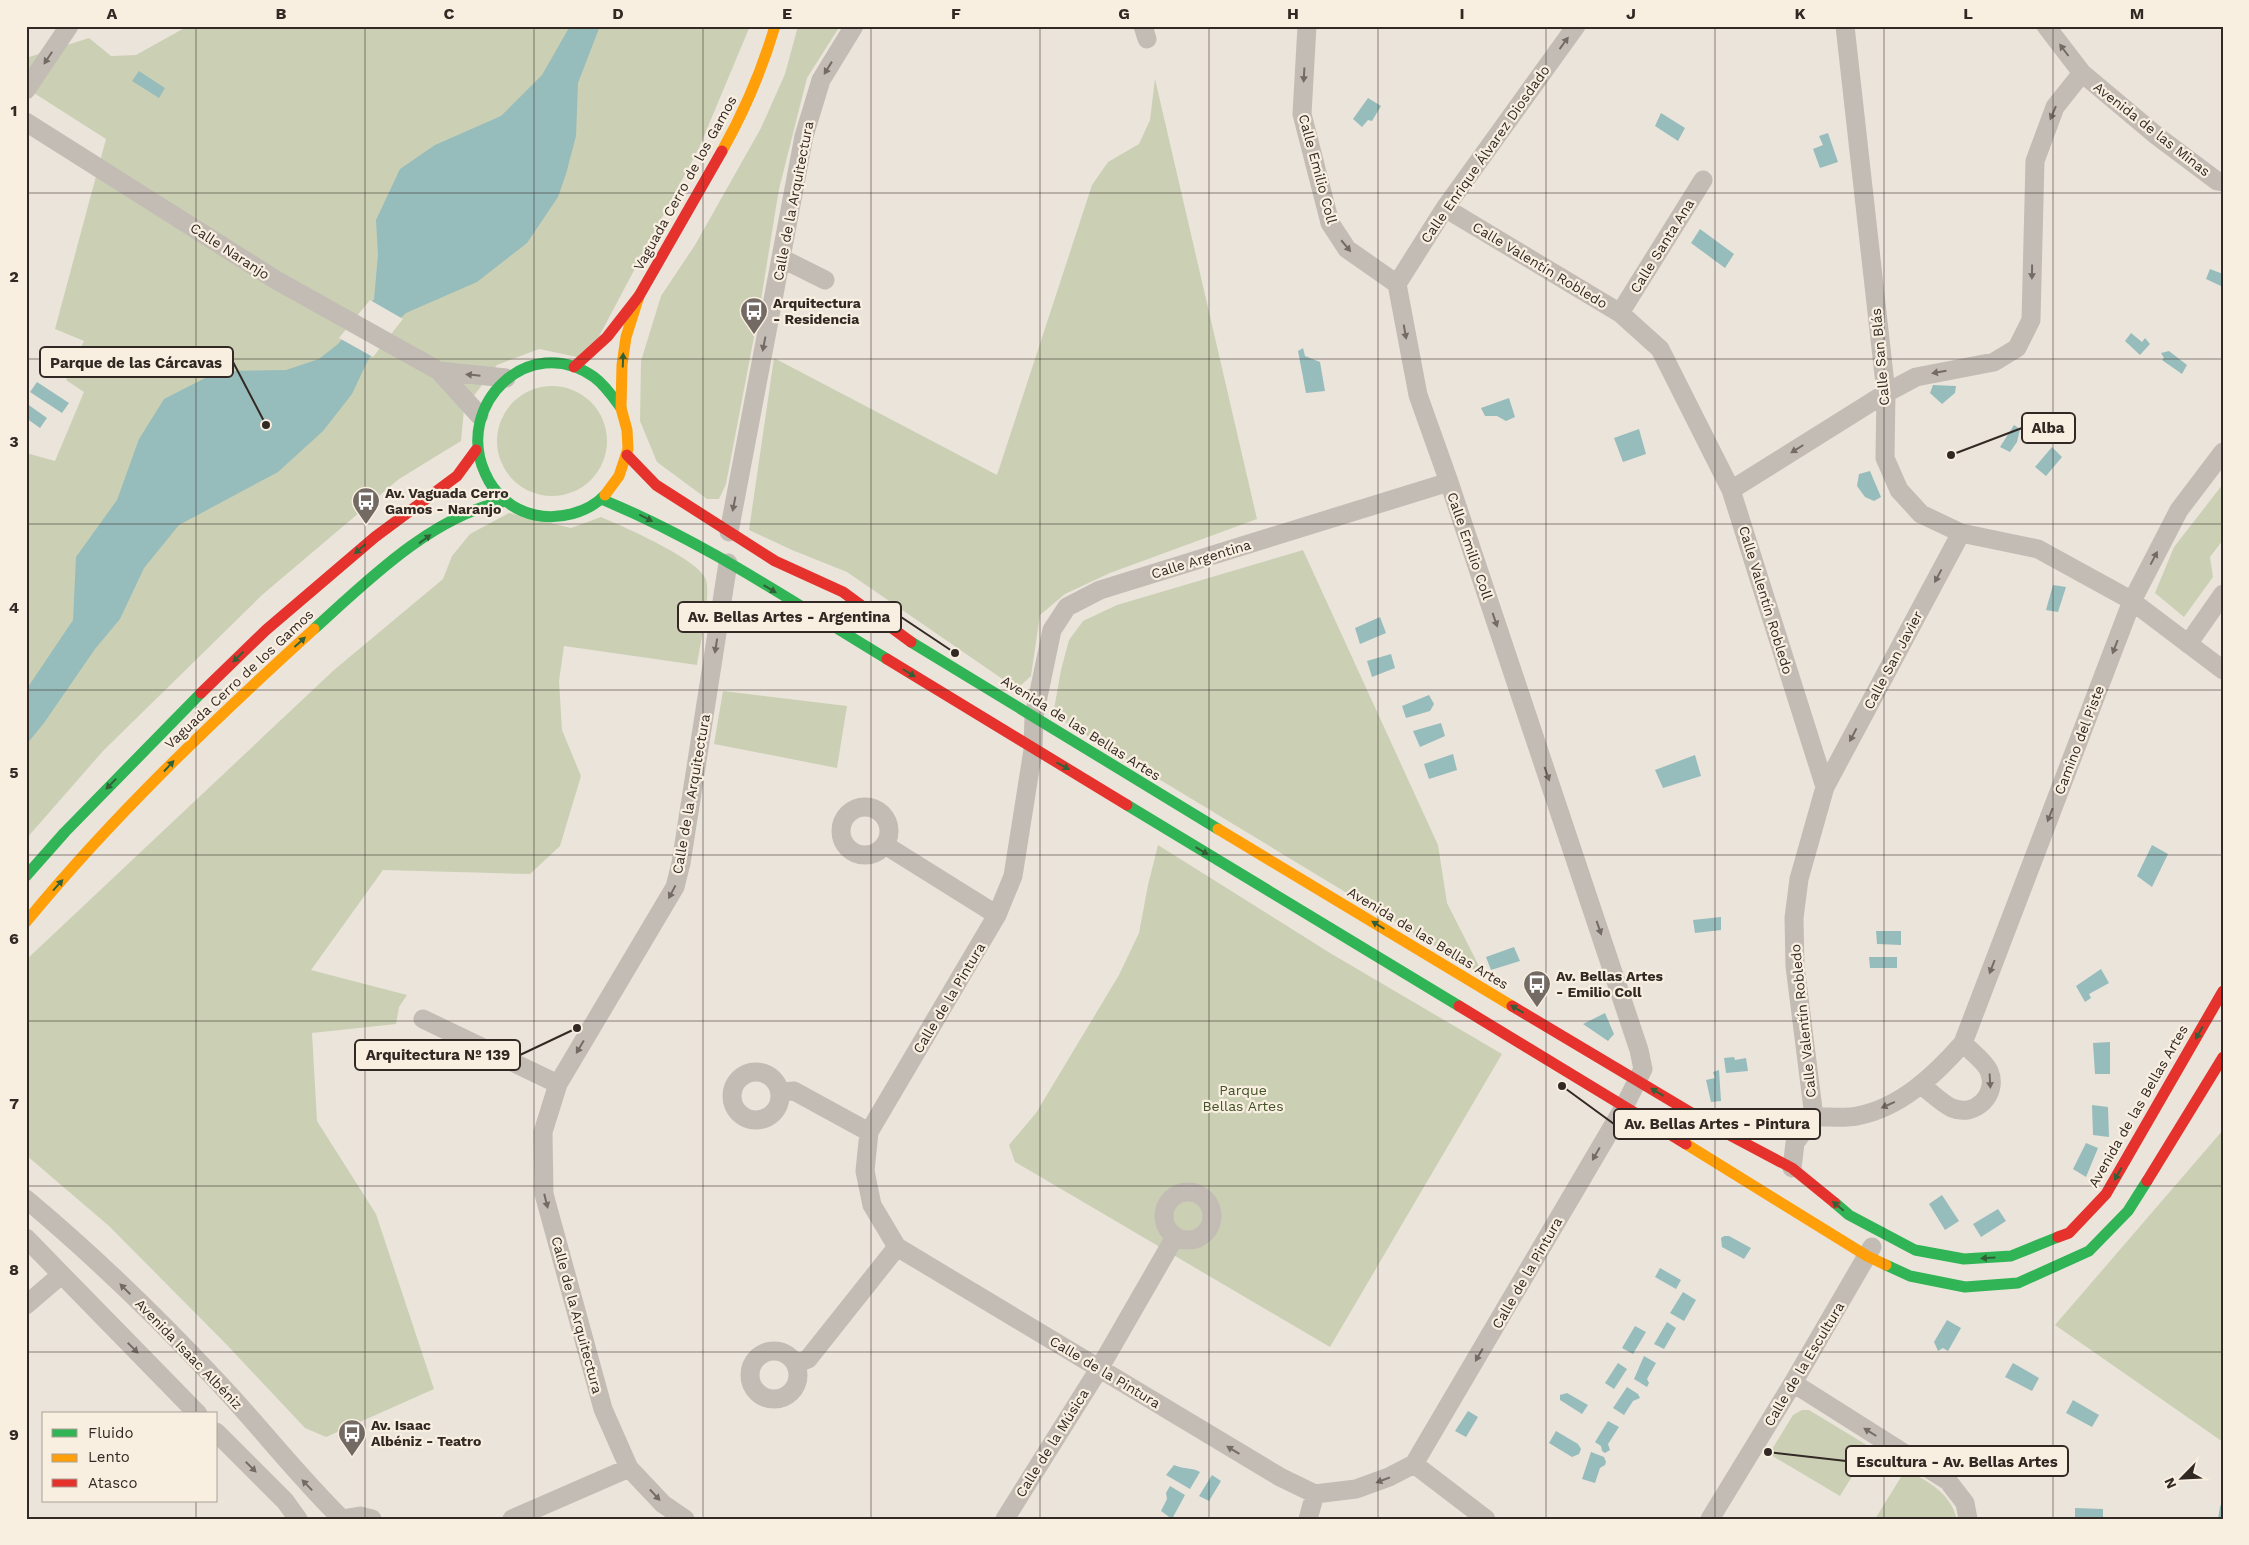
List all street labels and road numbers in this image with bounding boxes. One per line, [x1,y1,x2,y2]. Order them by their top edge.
street label: Calle Enrique Álvarez Diosdado [1417,62,1553,246]
street label: Avenida de las Minas [2091,79,2213,179]
street label: Vaguada Cerro de los Gamos [630,93,740,273]
street label: Calle Emilio Coll [1296,112,1340,226]
street label: Calle de la Arquitectura [770,120,816,282]
street label: Calle Santa Ana [1627,196,1697,296]
street label: Calle Valentín Robledo [1470,218,1610,312]
street label: Calle Naranjo [187,219,273,283]
street label: Calle San Blás [1868,308,1892,406]
street label: Calle Emilio Coll [1444,490,1496,603]
street label: Calle Valentín Robledo [1736,524,1796,676]
street label: Calle Argentina [1149,536,1253,582]
street label: Vaguada Cerro de los Gamos [161,606,317,752]
street label: Calle San Javier [1860,608,1926,712]
street label: Avenida de las Bellas Artes [998,672,1164,784]
street label: Camino del Piste [2051,683,2107,797]
street label: Calle de la Arquitectura [669,713,713,875]
street label: Avenida de las Bellas Artes [1345,884,1511,992]
street label: Calle de la Pintura [910,940,988,1056]
street label: Calle Valentín Robledo [1787,943,1819,1099]
street label: Avenida de las Bellas Artes [2085,1022,2191,1190]
street label: Calle de la Pintura [1489,1214,1565,1332]
street label: Calle de la Arquitectura [548,1235,606,1396]
street label: Avenida Isaac Albéniz [132,1295,246,1413]
street label: Calle de la Escultura [1761,1299,1847,1429]
street label: Calle de la Pintura [1047,1333,1163,1411]
street label: Calle de la Música [1012,1386,1092,1500]

